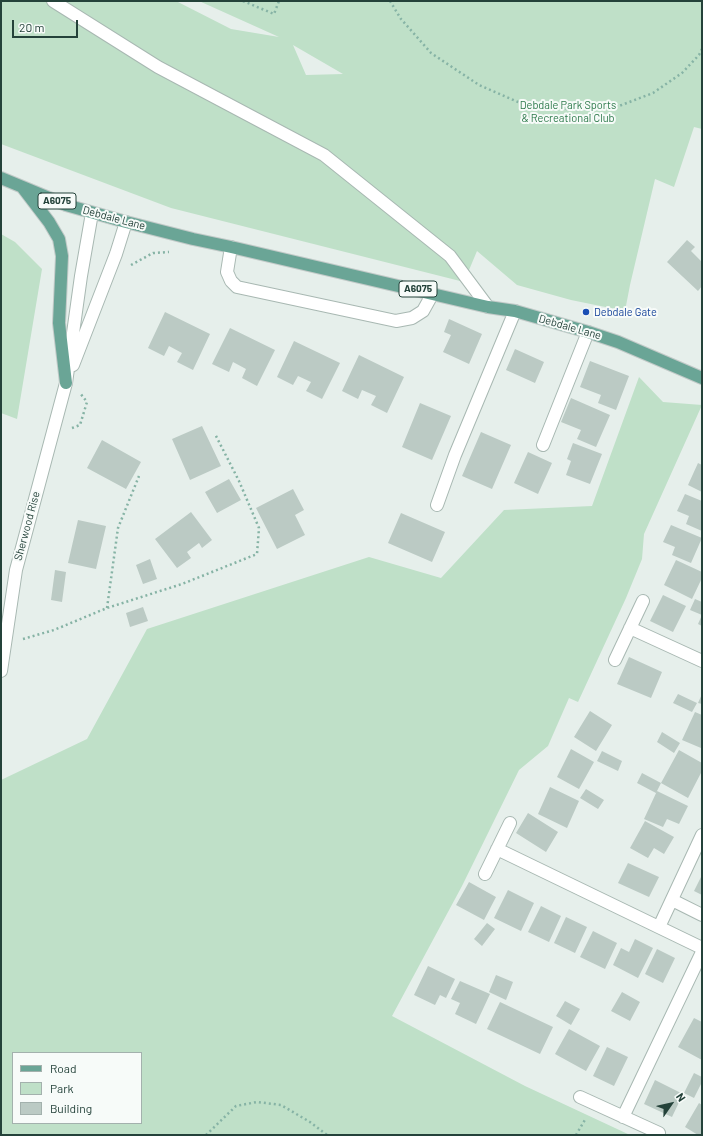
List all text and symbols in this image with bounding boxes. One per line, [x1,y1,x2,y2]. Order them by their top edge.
scale bar [14,12,80,38]
text: 20 m [19,20,45,34]
park label: Debdale Park Sports & Recreational Club [520,98,616,124]
road number: A6075 [38,193,76,209]
street label: Debdale Lane [81,203,147,233]
road number: A6075 [399,281,437,297]
place label: Debdale Gate [594,305,657,319]
marker: Debdale Gate [581,307,591,317]
street label: Debdale Lane [537,312,603,342]
street label: Sherwood Rise [11,490,43,562]
legend [12,1052,142,1124]
text: Road [50,1061,77,1075]
text: Park [50,1081,74,1095]
north arrow [651,1084,691,1124]
text: N [674,1090,689,1104]
text: Building [50,1101,92,1115]

